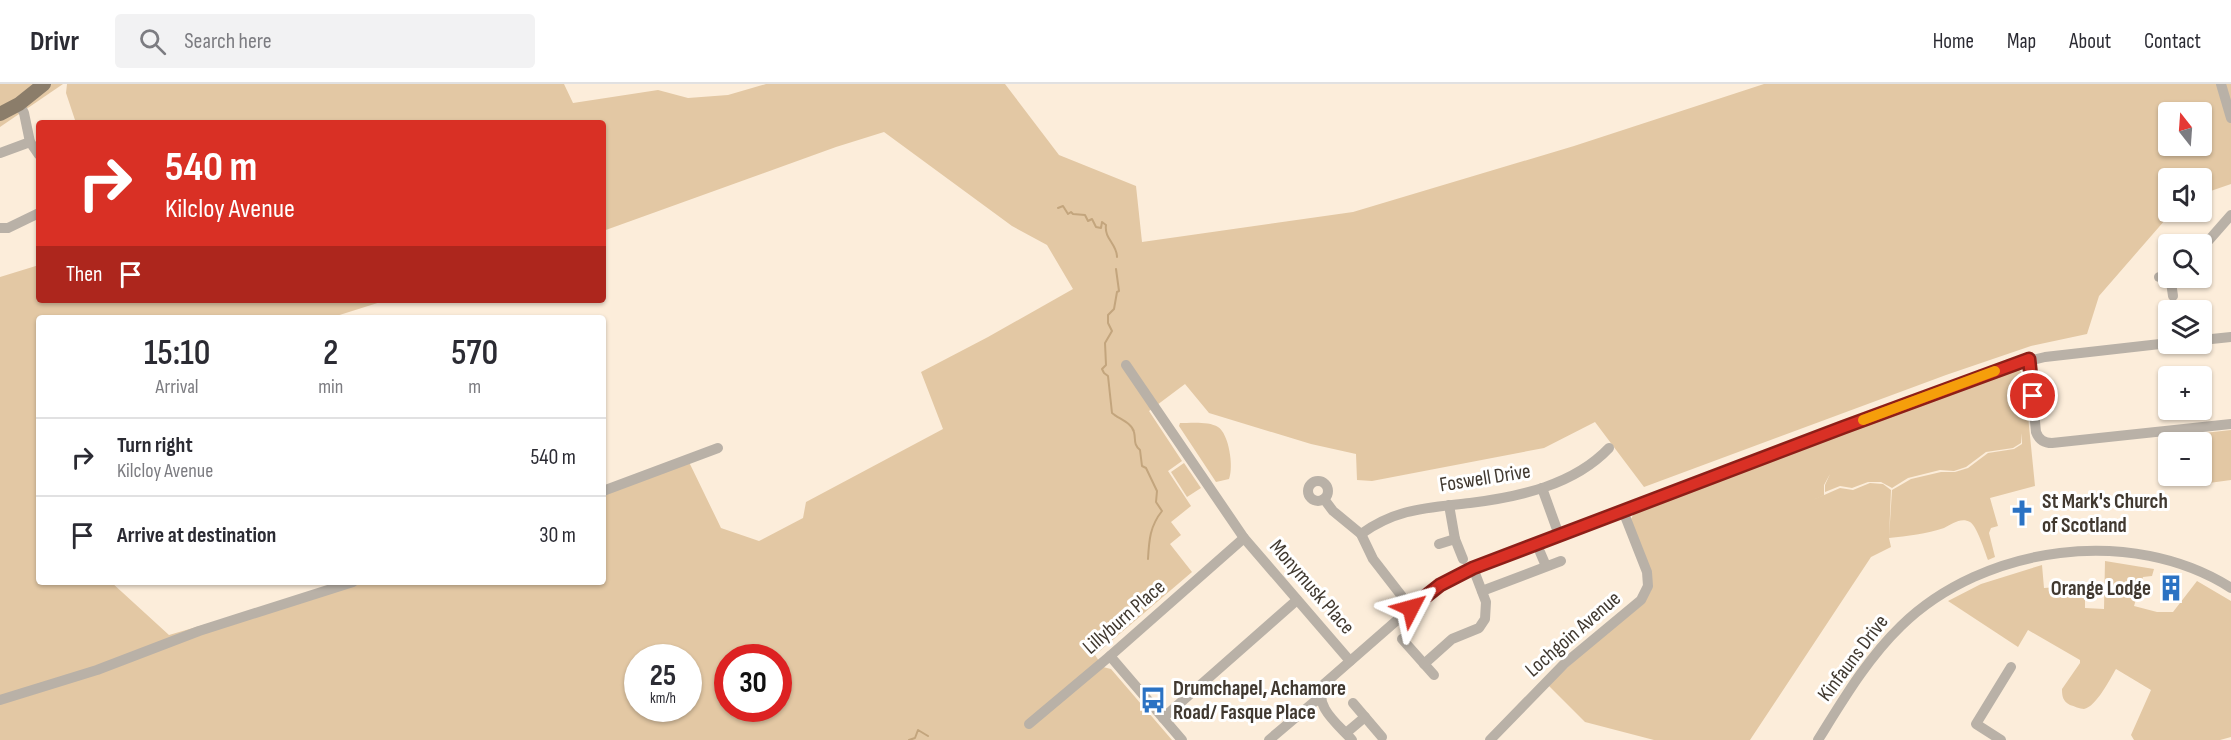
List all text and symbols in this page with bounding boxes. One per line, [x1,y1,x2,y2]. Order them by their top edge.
search box [115,14,535,68]
text: Drivr [30,25,79,58]
icon: search [136,25,169,58]
text: Search here [184,28,272,55]
text: Home [1933,29,1974,54]
text: Map [2007,29,2036,54]
text: About [2069,29,2111,54]
text: Contact [2144,29,2201,54]
north arrow [2158,102,2212,156]
map controls [2158,102,2212,486]
text: 540 m [165,142,257,193]
icon: right [66,144,144,222]
button: sound [2158,168,2212,222]
text: Kilcloy Avenue [165,193,295,225]
button: search [2158,234,2212,288]
icon: arrive [114,258,147,291]
text: Then [66,261,102,288]
button: layers [2158,300,2212,354]
text: 15:10 [144,332,210,375]
text: 2 [323,332,338,375]
text: 570 [451,332,498,375]
button: + [2158,366,2212,420]
pin [2007,370,2058,421]
text: Arrival [156,375,199,399]
text: min [318,375,343,399]
text: m [468,375,481,399]
icon: arrive [2016,379,2049,412]
text: Turn right [117,432,193,459]
button: − [2158,432,2212,486]
icon: right [66,441,99,474]
text: 540 m [530,444,576,471]
street label: Foswell Drive [1438,458,1532,498]
text: Kilcloy Avenue [117,459,213,483]
place label: St Mark's Church of Scotland [2042,489,2168,538]
church icon: St Mark's Church of Scotland [2007,498,2037,528]
icon: arrive [66,519,99,552]
text: Arrive at destination [117,522,276,549]
text: 30 m [539,522,576,549]
street label: Monymusk Place [1264,535,1360,639]
building icon: Orange Lodge [2156,573,2186,603]
street label: Lillyburn Place [1078,574,1170,660]
position arrow [1379,576,1443,640]
place label: Orange Lodge [2051,576,2151,601]
street label: Lochgoin Avenue [1520,586,1626,682]
street label: Kinfauns Drive [1812,610,1894,706]
speed limit sign: 30 [714,644,792,722]
text: 25 [650,658,676,694]
place label: Drumchapel, Achamore Road/ Fasque Place [1173,676,1346,725]
bus stop icon: Drumchapel, Achamore Road/ Fasque Place [1138,685,1168,715]
text: km/h [650,689,676,708]

